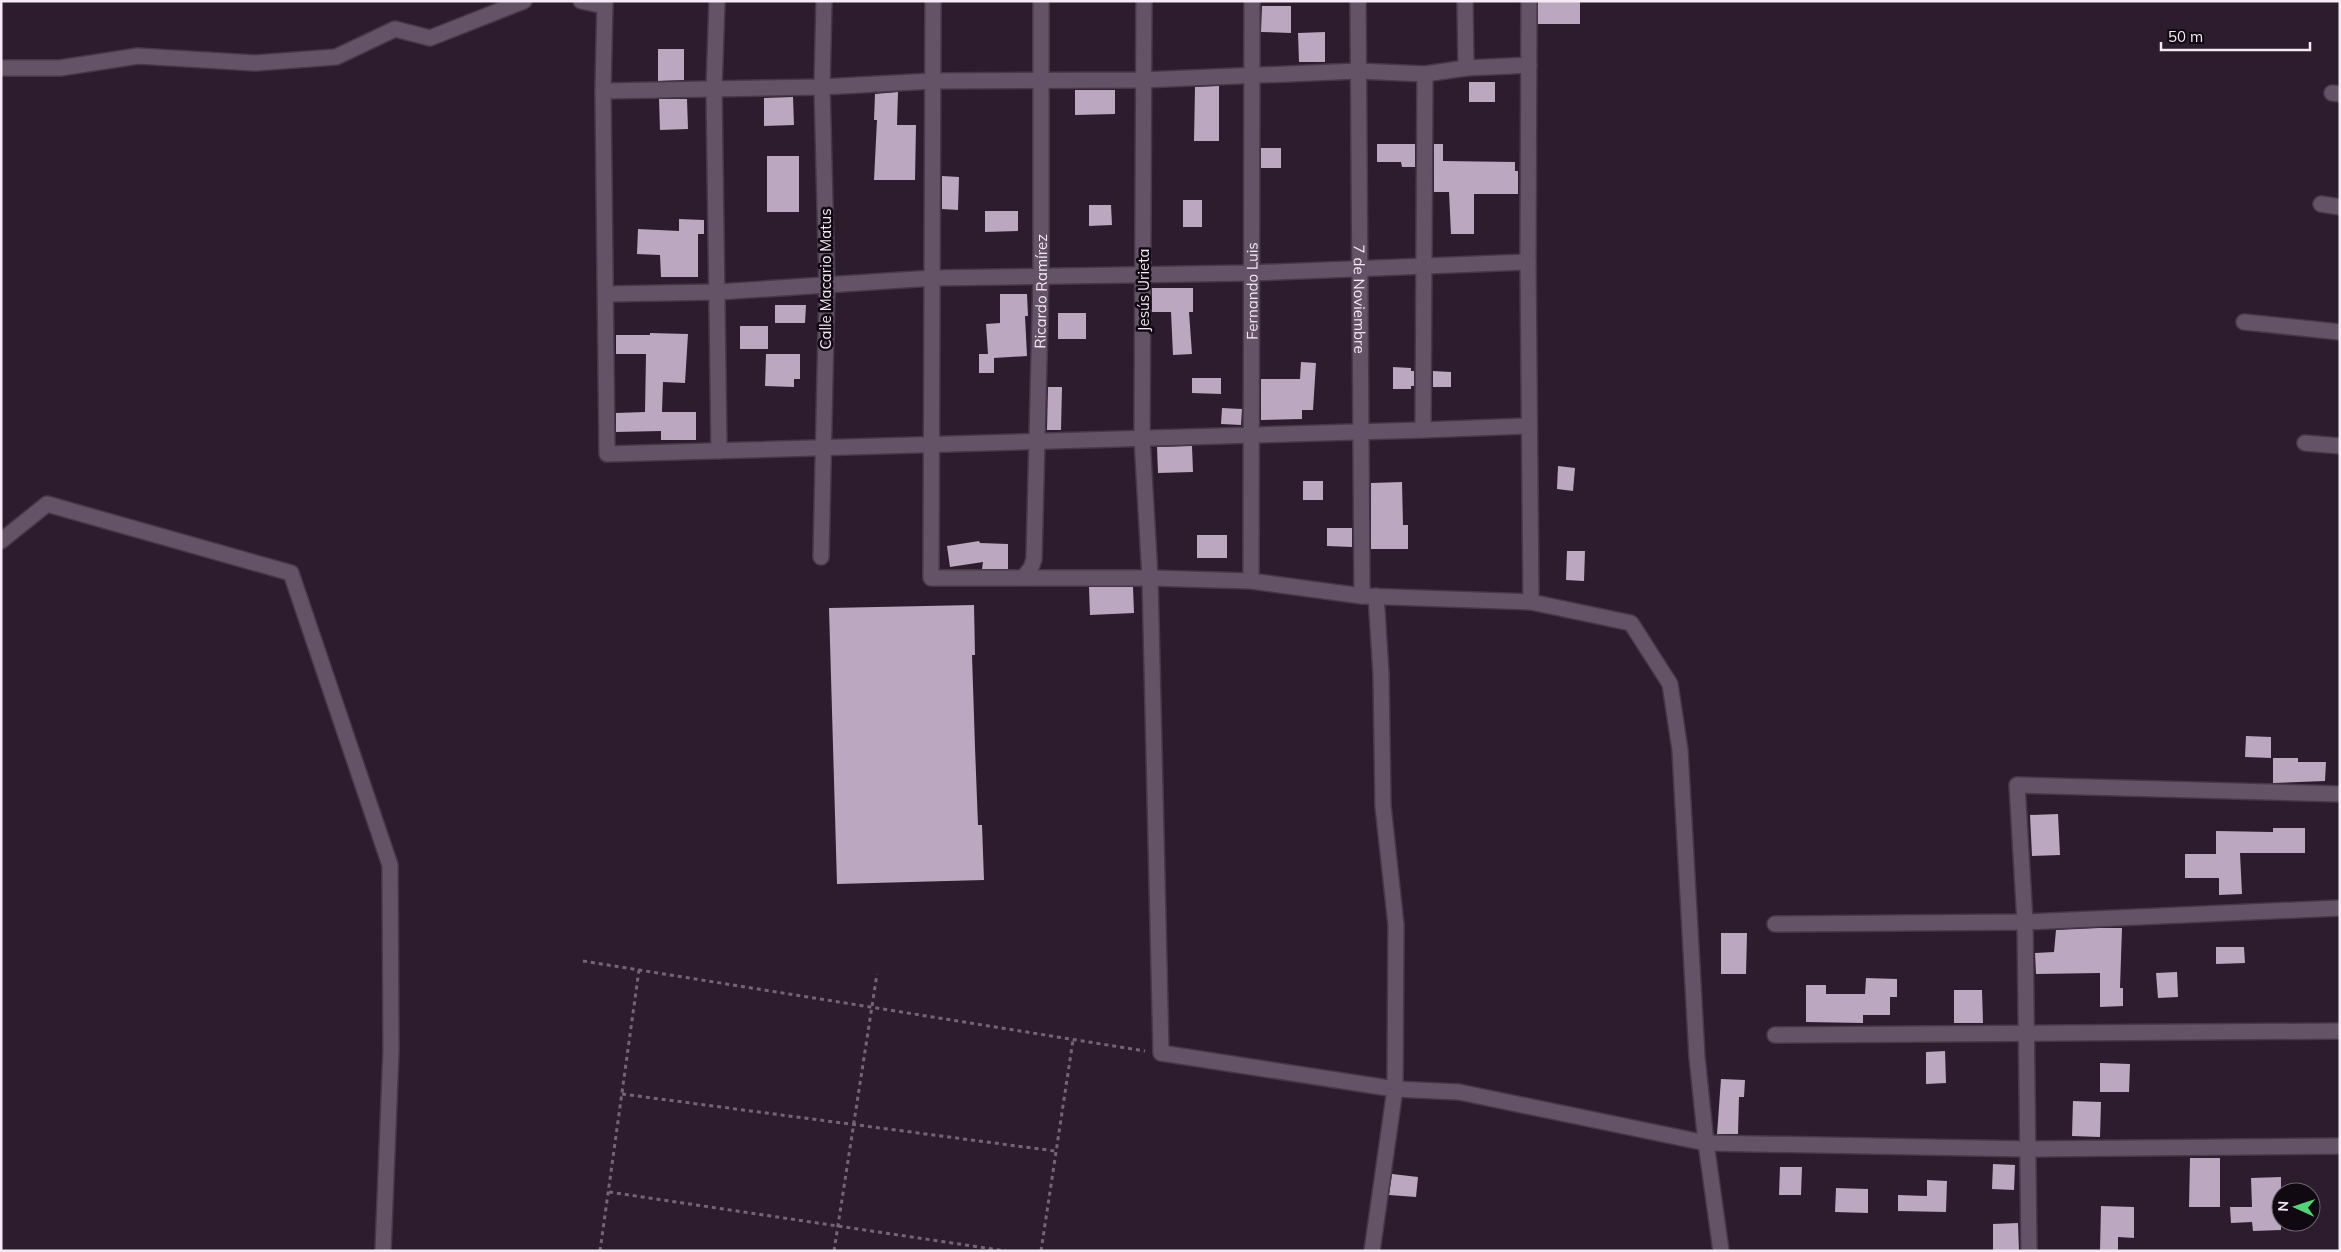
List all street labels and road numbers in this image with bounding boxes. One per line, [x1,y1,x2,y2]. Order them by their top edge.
street label: Calle Macario Matus [816,208,835,350]
street label: Ricardo Ramírez [1030,234,1051,349]
street label: Fernando Luis [1242,242,1261,340]
street label: 7 de Noviembre [1350,244,1370,354]
street label: Jesús Urieta [1134,249,1153,331]

